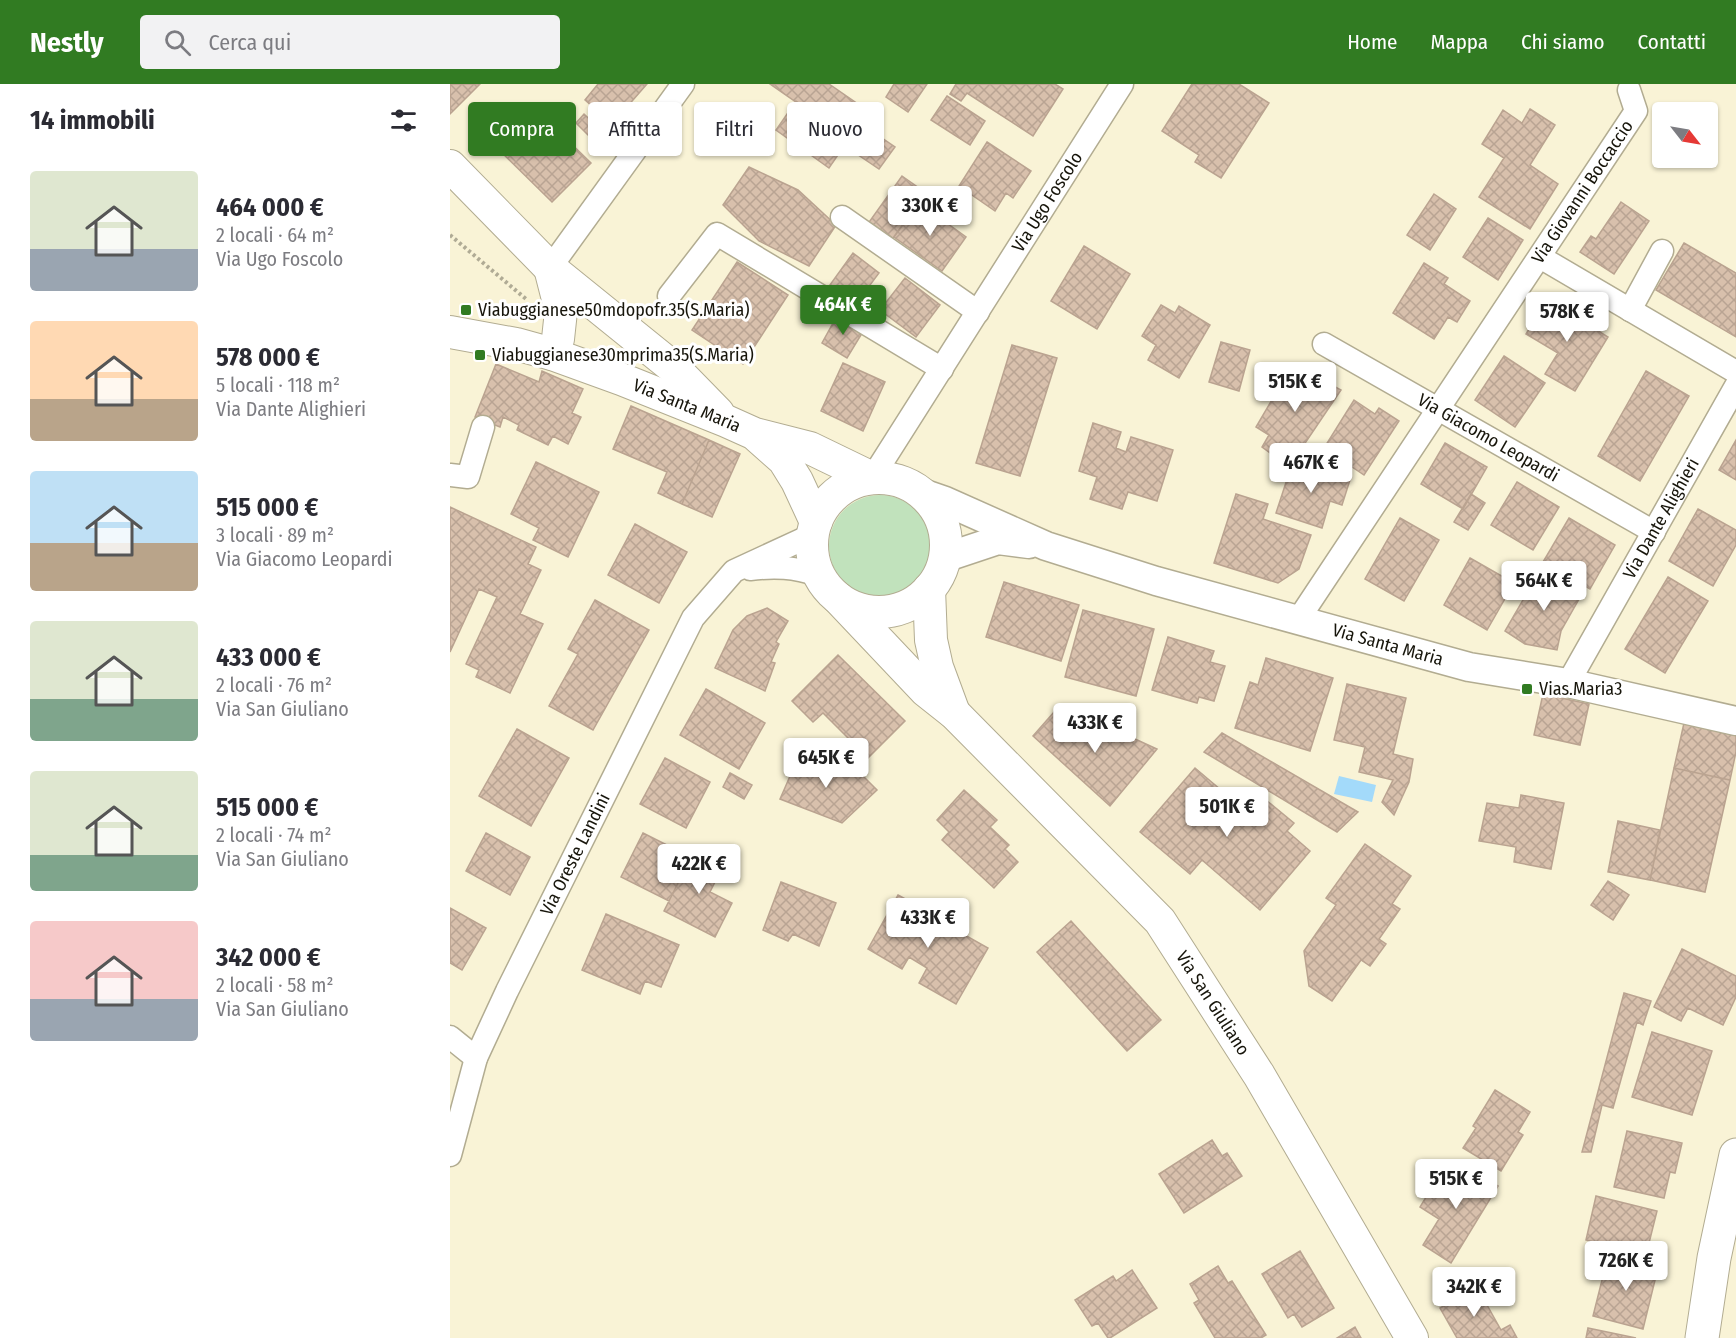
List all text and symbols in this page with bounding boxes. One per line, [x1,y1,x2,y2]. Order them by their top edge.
search box [140,15,560,69]
text: Nestly [30,26,104,59]
icon: search [161,26,194,59]
text: Cerca qui [209,29,291,56]
text: Home [1347,29,1397,55]
text: Mappa [1430,29,1488,55]
text: Chi siamo [1521,29,1605,55]
text: Contatti [1638,29,1706,55]
chip: Compra [468,102,576,156]
chip: Affitta [588,102,682,156]
chip: Filtri [694,102,775,156]
chip: Nuovo [787,102,884,156]
north arrow [1652,102,1718,168]
map controls [1652,102,1718,168]
icon: filters [387,104,420,137]
text: 14 immobili [30,105,155,136]
street label: Via Giovanni Boccaccio [1527,116,1638,268]
street label: Via Ugo Foscolo [1007,148,1087,256]
pin: 330K € [881,186,979,237]
text: 464 000 € [216,192,324,223]
text: 330K € [902,193,958,217]
icon: home [78,195,150,267]
text: 2 locali · 64 m² [216,223,334,247]
text: Via Ugo Foscolo [216,247,343,271]
pin: 464K € [794,285,892,336]
text: 464K € [814,292,872,316]
pin: 578K € [1518,292,1616,343]
place label: Viabuggianese50mdopofr.35(S.Maria) [478,299,750,321]
text: 578K € [1540,299,1594,323]
marker: Viabuggianese50mdopofr.35(S.Maria) [459,303,473,317]
text: 578 000 € [216,342,320,373]
place label: Viabuggianese30mprima35(S.Maria) [492,344,754,366]
icon: home [78,345,150,417]
marker: Viabuggianese30mprima35(S.Maria) [473,348,487,362]
pin: 515K € [1246,362,1344,413]
text: 515K € [1268,369,1322,393]
text: 5 locali · 118 m² [216,373,340,397]
street label: Via Santa Maria [630,374,744,437]
street label: Via Giacomo Leopardi [1414,389,1563,486]
text: Via Dante Alighieri [216,397,366,421]
pin: 467K € [1262,443,1360,494]
text: 467K € [1283,450,1339,474]
street label: Via Dante Alighieri [1618,454,1704,583]
text: 515 000 € [216,492,318,523]
icon: home [78,495,150,567]
text: 3 locali · 89 m² [216,523,334,547]
text: Via Giacomo Leopardi [216,547,393,571]
pin: 564K € [1495,561,1593,612]
text: 564K € [1515,568,1573,592]
street label: Via Santa Maria [1330,619,1446,670]
text: 433 000 € [216,642,321,673]
icon: home [78,645,150,717]
text: 2 locali · 76 m² [216,673,332,697]
place label: Vias.Maria3 [1539,678,1622,700]
marker: Vias.Maria3 [1520,682,1534,696]
text: Via San Giuliano [216,697,349,721]
pin: 433K € [1046,703,1144,754]
text: 433K € [1067,710,1123,734]
pin: 645K € [777,738,875,789]
text: 645K € [798,745,854,769]
pin: 501K € [1178,787,1276,838]
street label: Via Oreste Landini [535,790,615,919]
text: 515 000 € [216,792,318,823]
text: 501K € [1199,794,1255,818]
icon: home [78,795,150,867]
text: 2 locali · 74 m² [216,823,331,847]
pin: 422K € [650,844,748,895]
text: Via San Giuliano [216,847,349,871]
text: 422K € [671,851,727,875]
pin: 433K € [879,898,977,949]
text: 433K € [900,905,956,929]
text: 342 000 € [216,942,321,973]
icon: home [78,945,150,1017]
street label: Via San Giuliano [1171,947,1254,1059]
text: 2 locali · 58 m² [216,973,334,997]
text: Via San Giuliano [216,997,349,1021]
pin: 515K € [1407,1159,1505,1210]
text: 515K € [1429,1166,1483,1190]
pin: 726K € [1577,1241,1675,1292]
text: 726K € [1599,1248,1653,1272]
pin: 342K € [1425,1267,1523,1318]
text: 342K € [1446,1274,1502,1298]

